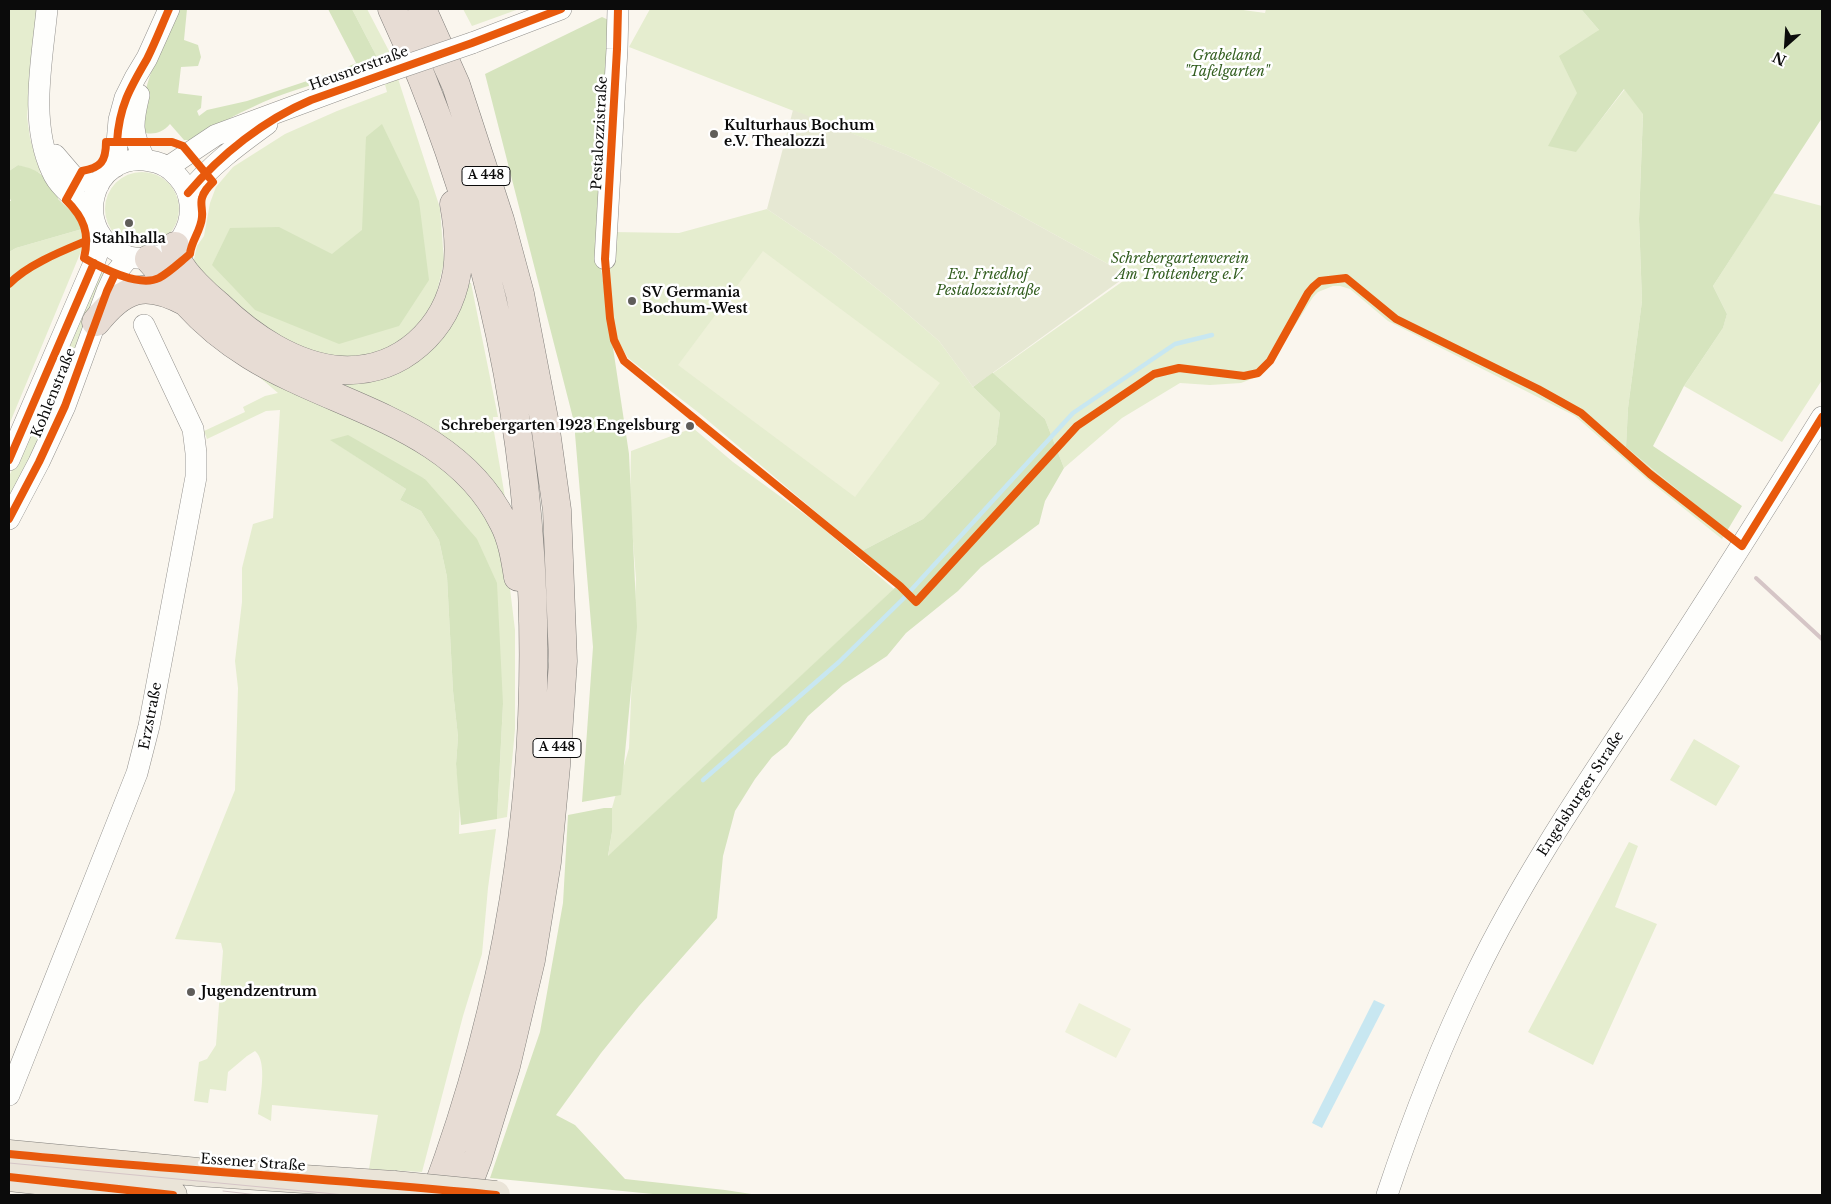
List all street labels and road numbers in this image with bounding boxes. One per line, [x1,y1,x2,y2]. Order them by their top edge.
street label: Heusnerstraße [307,43,411,95]
street label: Pestalozzistraße [589,75,611,191]
road number: A 448 [462,167,510,186]
street label: Kohlenstraße [28,346,80,440]
street label: Erzstraße [136,681,166,751]
street label: Engelsburger Straße [1534,728,1628,860]
road number: A 448 [533,738,581,758]
street label: Essener Straße [200,1151,306,1175]

